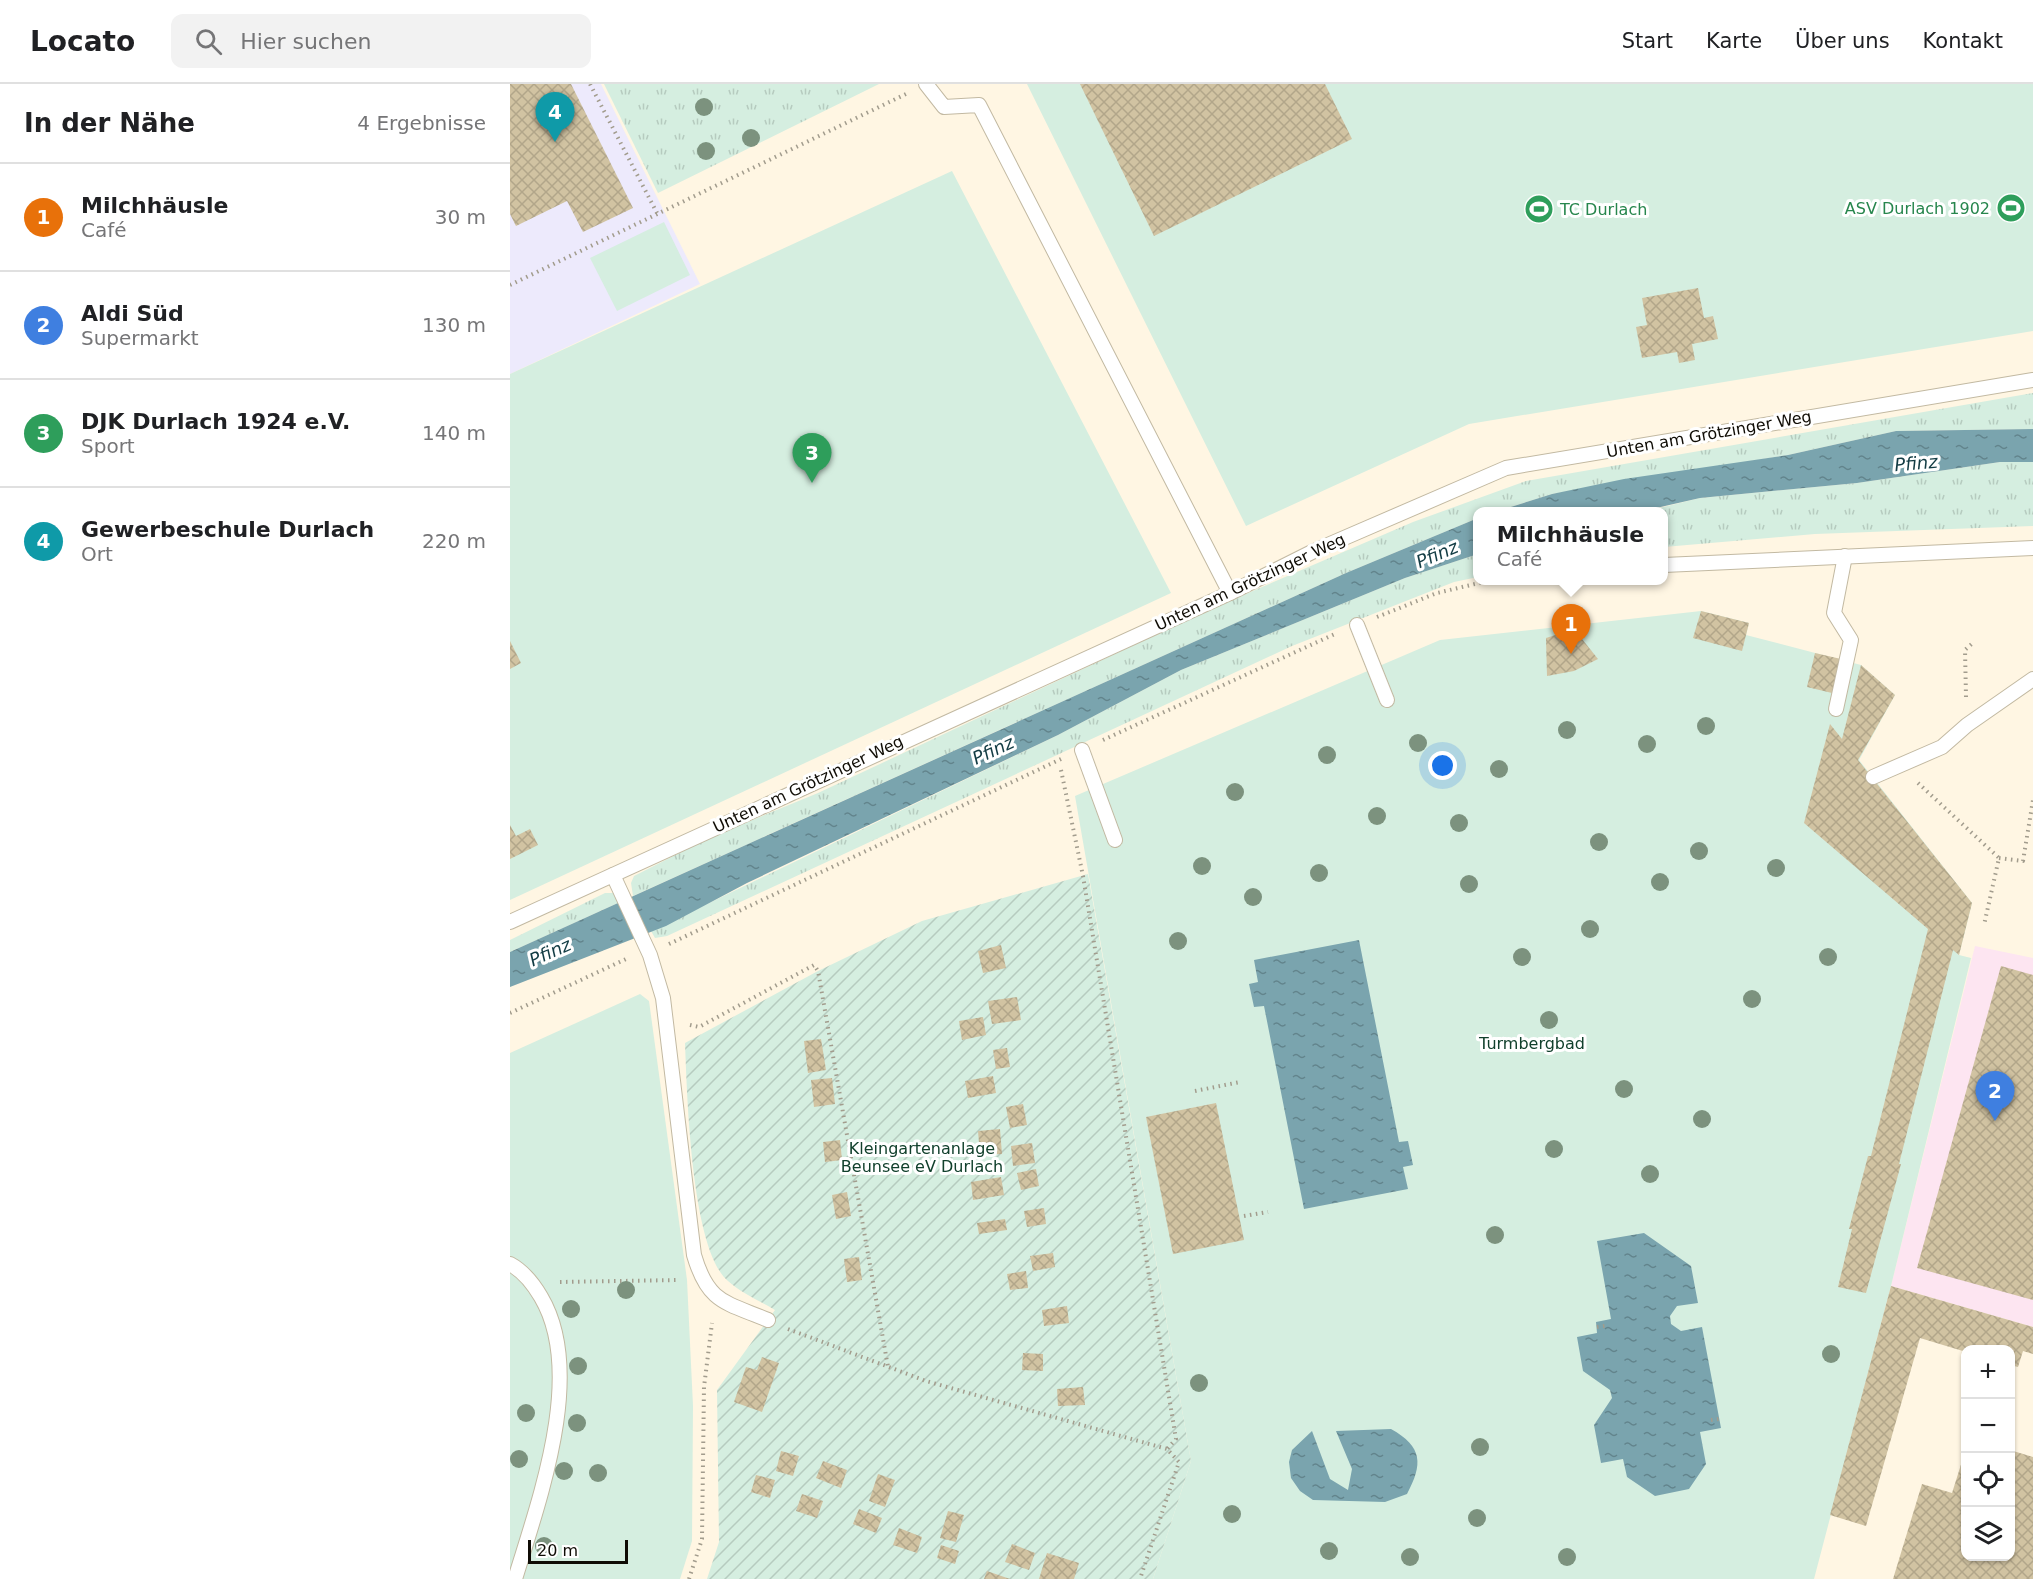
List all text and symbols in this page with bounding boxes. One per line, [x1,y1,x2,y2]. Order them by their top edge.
search box [171,14,591,68]
text: Locato [30,25,135,58]
icon: search [192,25,225,58]
text: Hier suchen [240,29,371,54]
text: Start [1622,29,1673,53]
text: Karte [1706,29,1762,53]
text: Über uns [1795,29,1890,53]
text: Kontakt [1923,29,2003,53]
pin: 4 [536,92,574,142]
text: In der Nähe [24,108,195,138]
text: 4 Ergebnisse [357,111,486,135]
sports icon: ASV Durlach 1902 [1995,192,2027,224]
text: Milchhäusle [81,193,228,218]
sports icon: TC Durlach [1523,193,1555,225]
place label: ASV Durlach 1902 [1845,199,1990,218]
place label: TC Durlach [1559,200,1647,219]
text: 1 [37,205,50,229]
text: 30 m [435,205,486,229]
text: Café [81,218,127,242]
text: Aldi Süd [81,301,184,326]
text: 2 [37,313,50,337]
text: 130 m [422,313,486,337]
text: Supermarkt [81,326,199,350]
street label: Unten am Grötzinger Weg [1605,407,1813,461]
text: DJK Durlach 1924 e.V. [81,409,350,434]
text: 3 [37,421,50,445]
text: 140 m [422,421,486,445]
text: Sport [81,434,135,458]
pin: 3 [792,434,832,483]
water label: Pfinz [1893,451,1939,475]
popup [1473,507,1668,585]
text: Gewerbeschule Durlach [81,517,374,542]
text: Milchhäusle [1497,522,1644,547]
text: 4 [37,529,50,553]
text: 220 m [422,529,486,553]
street label: Unten am Grötzinger Weg [1152,529,1348,635]
water label: Pfinz [1413,536,1462,572]
text: Ort [81,542,113,566]
text: Café [1497,547,1542,571]
pin: 1 [1552,604,1590,654]
street label: Unten am Grötzinger Weg [710,731,906,837]
water label: Pfinz [969,731,1018,769]
your location [1428,751,1457,780]
water label: Pfinz [526,933,575,970]
park label: Turmbergbad [1478,1034,1585,1053]
pin: 2 [1976,1072,2014,1121]
park label: Kleingartenanlage Beunsee eV Durlach [841,1139,1003,1176]
map controls [1961,1345,2015,1561]
button: + [1961,1345,2015,1399]
button: − [1961,1399,2015,1453]
button: locate [1961,1453,2015,1507]
button: layers [1961,1507,2015,1561]
scale bar [528,1537,628,1564]
text: 20 m [537,1541,578,1560]

